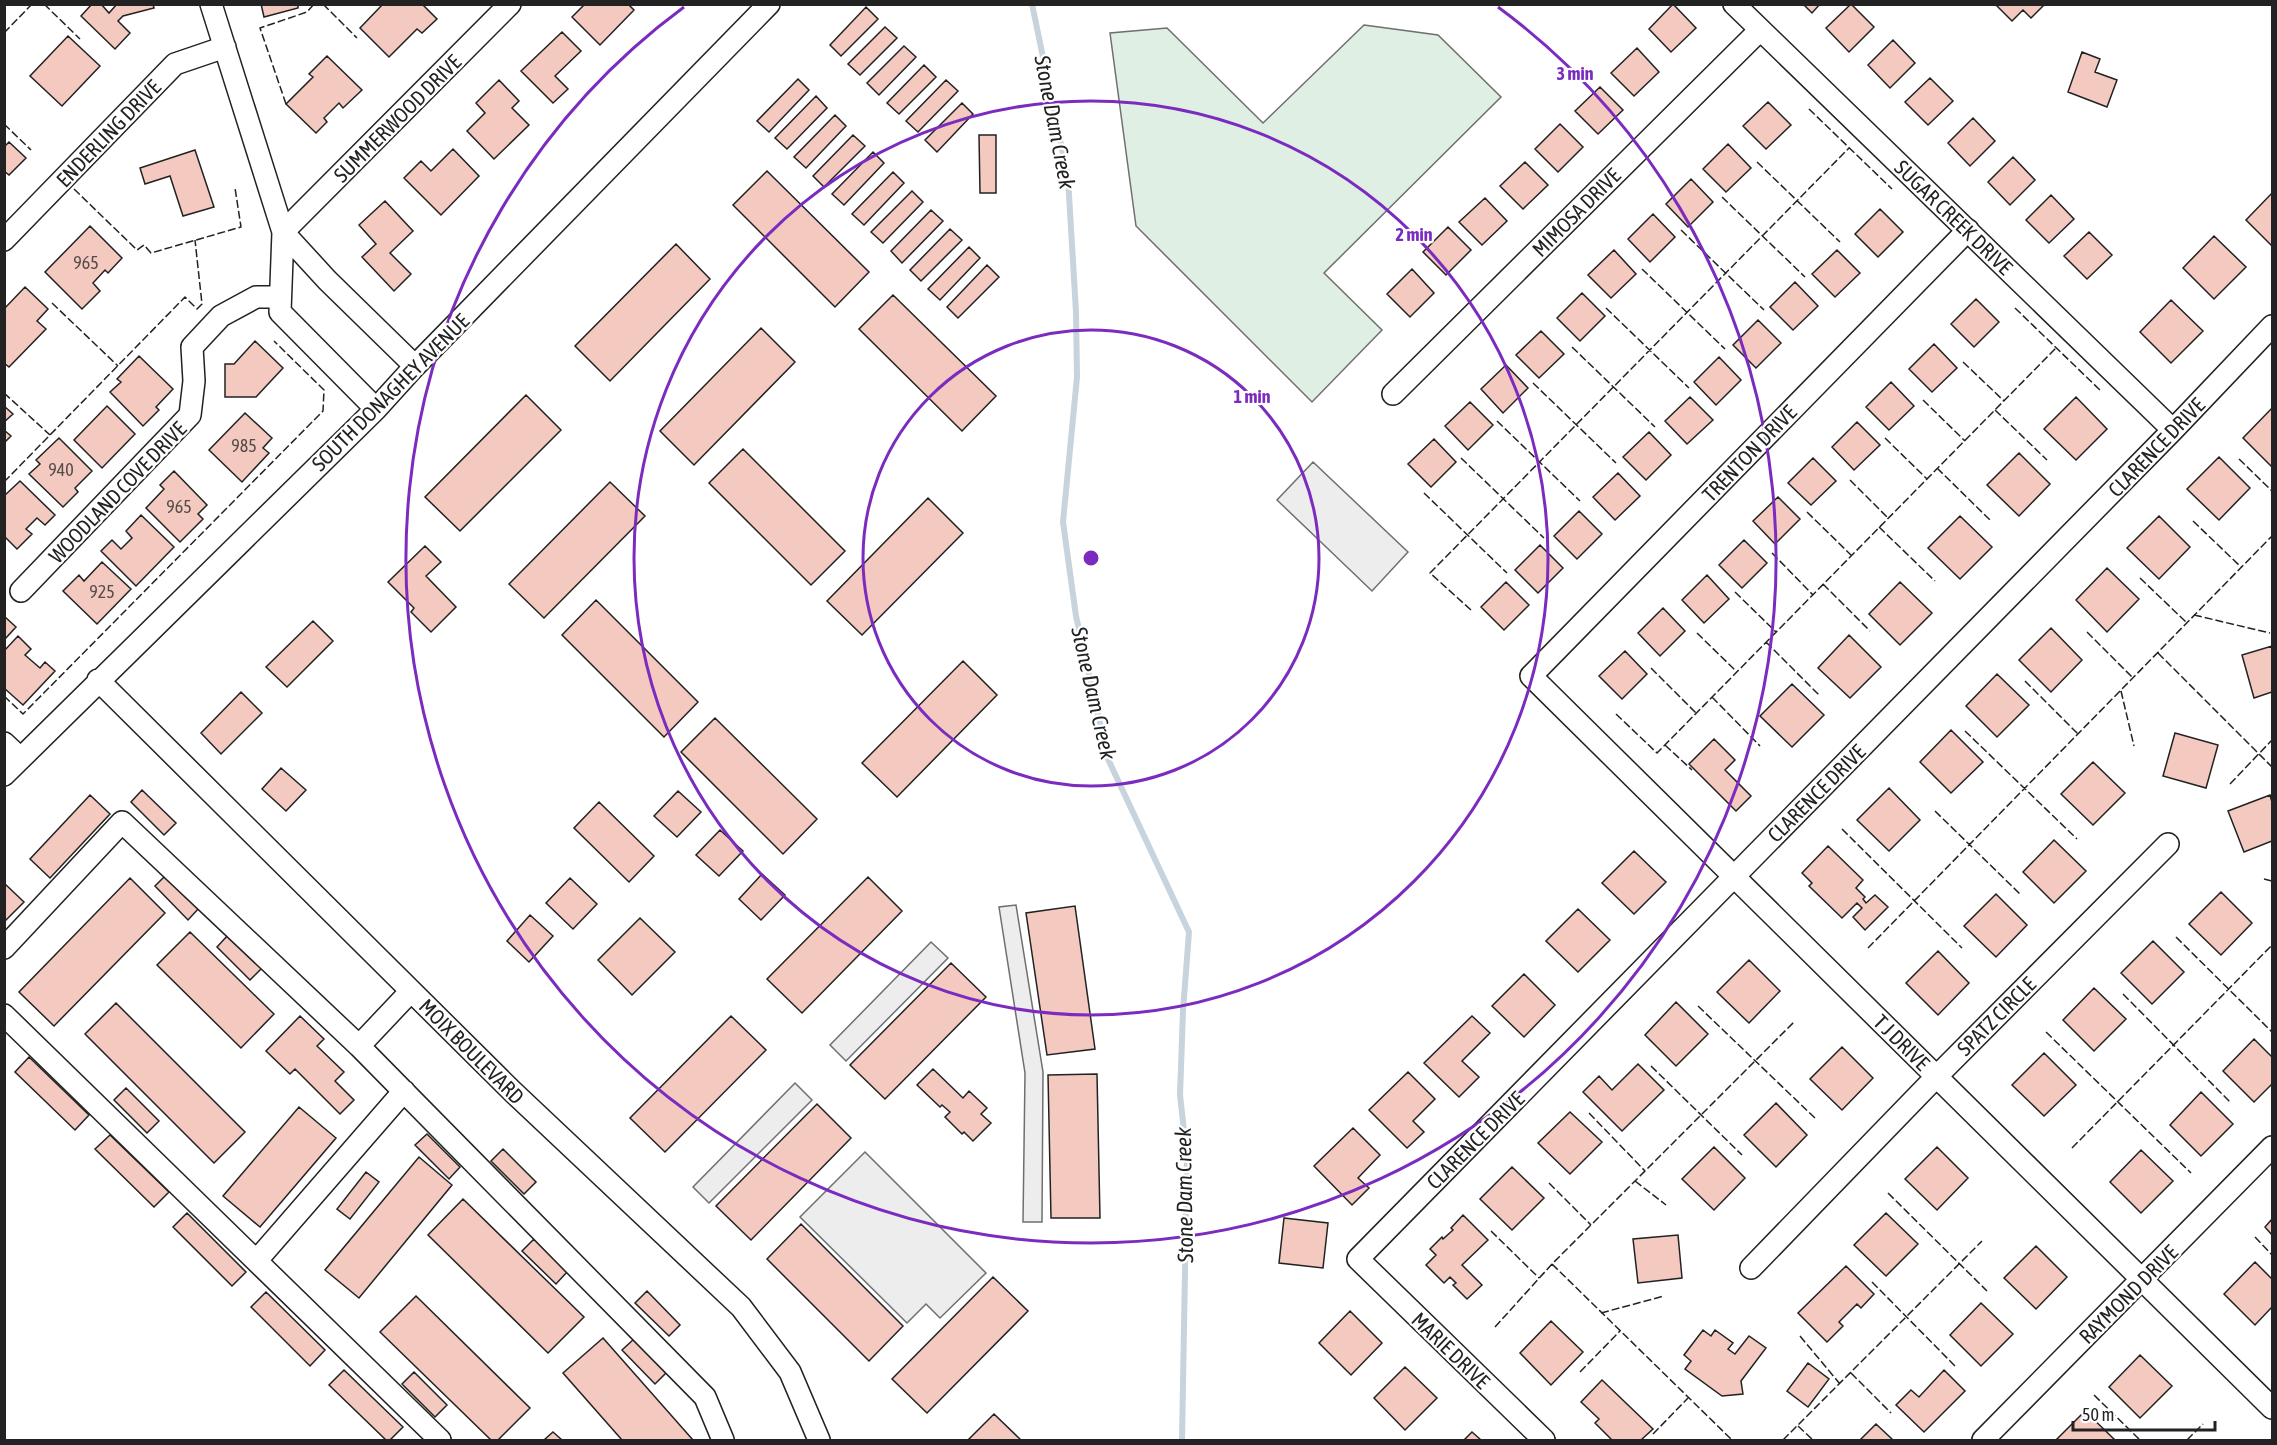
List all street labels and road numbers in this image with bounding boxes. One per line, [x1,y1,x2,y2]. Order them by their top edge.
street label: SUMMERWOOD DRIVE [329,50,465,186]
street label: ENDERLING DRIVE [51,75,165,191]
street label: SUGAR CREEK DRIVE [1890,155,2018,279]
street label: MIMOSA DRIVE [1527,163,1625,261]
street label: SOUTH DONAGHEY AVENUE [307,309,473,475]
street label: CLARENCE DRIVE [2103,393,2209,501]
street label: TRENTON DRIVE [1697,400,1801,506]
street label: WOODLAND COVE DRIVE [43,416,191,568]
street label: CLARENCE DRIVE [1762,739,1870,847]
street label: SPATZ CIRCLE [1952,972,2040,1060]
street label: MOIX BOULEVARD [415,994,529,1108]
street label: T J DRIVE [1869,1009,1935,1075]
street label: CLARENCE DRIVE [1421,1086,1529,1194]
street label: RAYMOND DRIVE [2074,1240,2182,1348]
street label: MARIE DRIVE [1407,1307,1495,1393]

